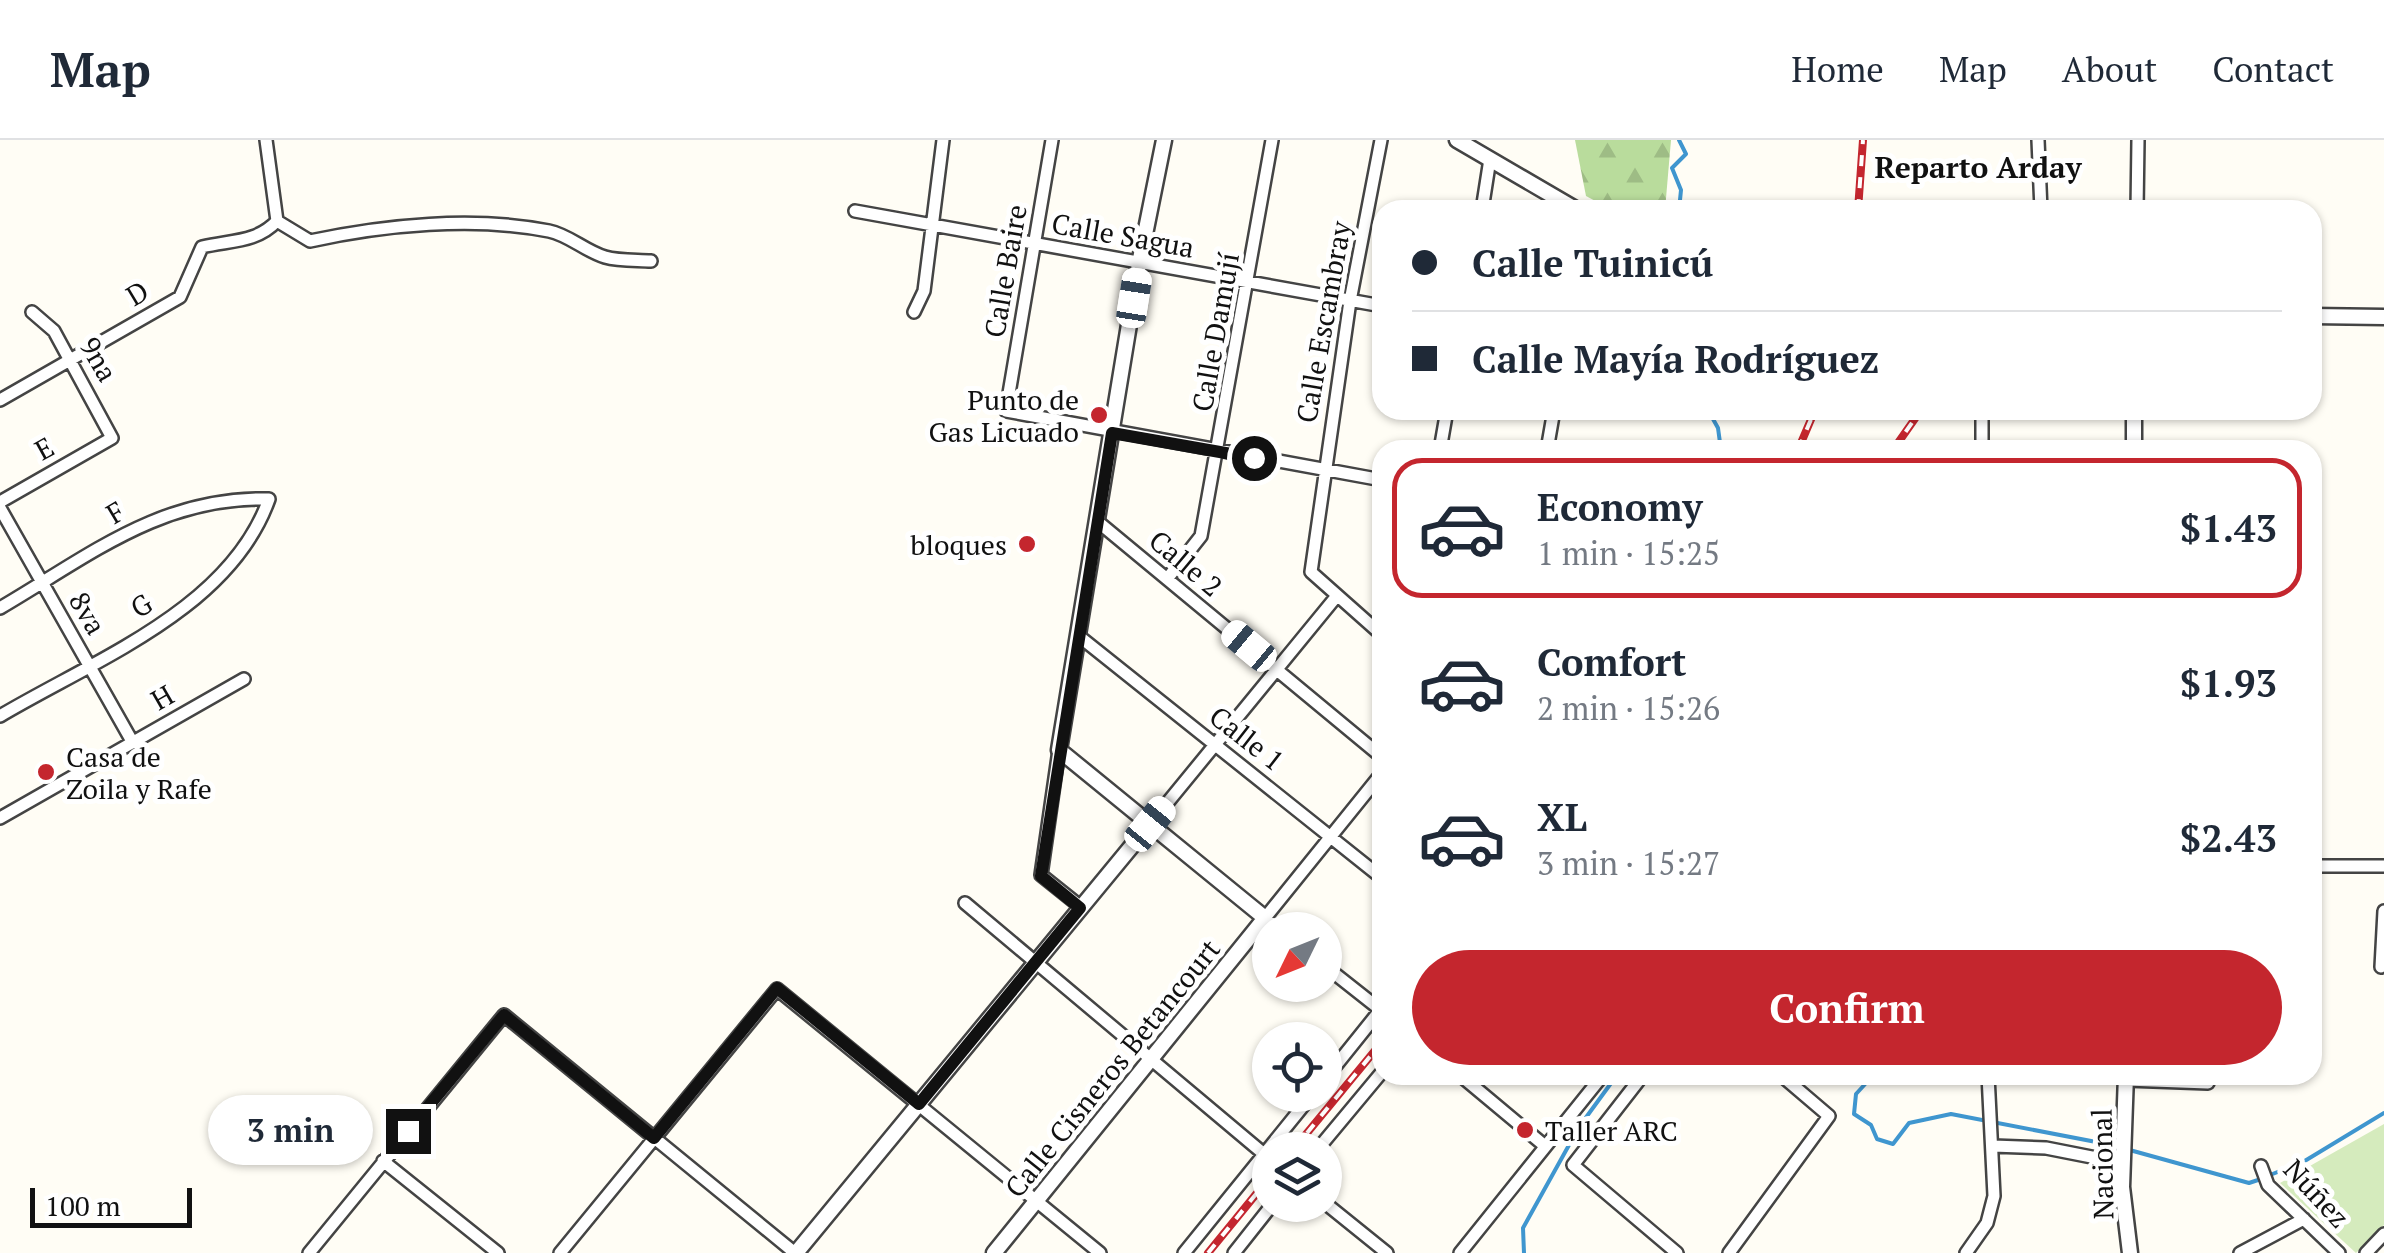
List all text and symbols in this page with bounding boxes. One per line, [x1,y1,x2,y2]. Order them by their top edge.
text: Map [50,37,151,101]
text: Home [1791,46,1884,92]
text: Map [1939,46,2007,92]
text: About [2062,46,2157,92]
text: Contact [2212,46,2334,92]
district label: Reparto Arday [1874,147,2083,187]
street label: Calle Baire [975,202,1035,340]
street label: Calle Sagua [1049,204,1197,266]
street label: Calle Escambray [1287,218,1359,426]
text: Calle Tuinicú [1472,238,1713,288]
street label: Calle Damují [1183,249,1247,414]
car [1114,266,1154,330]
street label: D [119,272,155,314]
street label: 9na [72,330,126,388]
text: Calle Mayía Rodríguez [1472,334,1879,384]
place label: Punto de Gas Licuado [929,381,1079,450]
marker: Punto de Gas Licuado [1088,404,1110,426]
street label: E [28,428,60,468]
route start [1232,436,1277,481]
text: Economy [1537,482,1703,532]
icon: car [1417,483,1507,573]
street label: F [99,492,131,532]
text: $1.43 [2180,503,2277,553]
street label: Calle 2 [1142,522,1230,604]
place label: bloques [910,526,1007,563]
text: 1 min · 15:25 [1537,532,1720,574]
marker: bloques [1016,533,1038,555]
street label: G [123,584,159,626]
street label: 8va [61,585,115,641]
car [1216,615,1282,677]
text: Comfort [1537,637,1686,687]
icon: car [1417,638,1507,728]
text: $1.93 [2180,658,2277,708]
street label: H [144,676,180,718]
text: 2 min · 15:26 [1537,687,1720,729]
street label: Calle 1 [1202,697,1292,779]
place label: Casa de Zoila y Rafe [66,738,212,807]
marker: Casa de Zoila y Rafe [35,761,57,783]
car [1119,791,1181,857]
text: XL [1537,792,1587,842]
icon: car [1417,793,1507,883]
text: $2.43 [2180,813,2277,863]
text: 3 min · 15:27 [1537,842,1720,884]
north arrow [1252,912,1342,1002]
map controls [1252,912,1342,1222]
street label: Calle Cisneros Betancourt [996,931,1228,1205]
button: Confirm [1412,950,2282,1065]
button: locate [1252,1022,1342,1112]
callout: 3 min [208,1096,373,1166]
street label: Nacional [2083,1108,2121,1220]
text: 3 min [247,1109,334,1151]
route end [386,1109,431,1154]
place label: Taller ARC [1545,1112,1678,1149]
marker: Taller ARC [1514,1119,1536,1141]
button: layers [1252,1132,1342,1222]
street label: Núñez [2276,1151,2358,1235]
scale bar [30,1183,192,1228]
text: 100 m [45,1187,121,1224]

